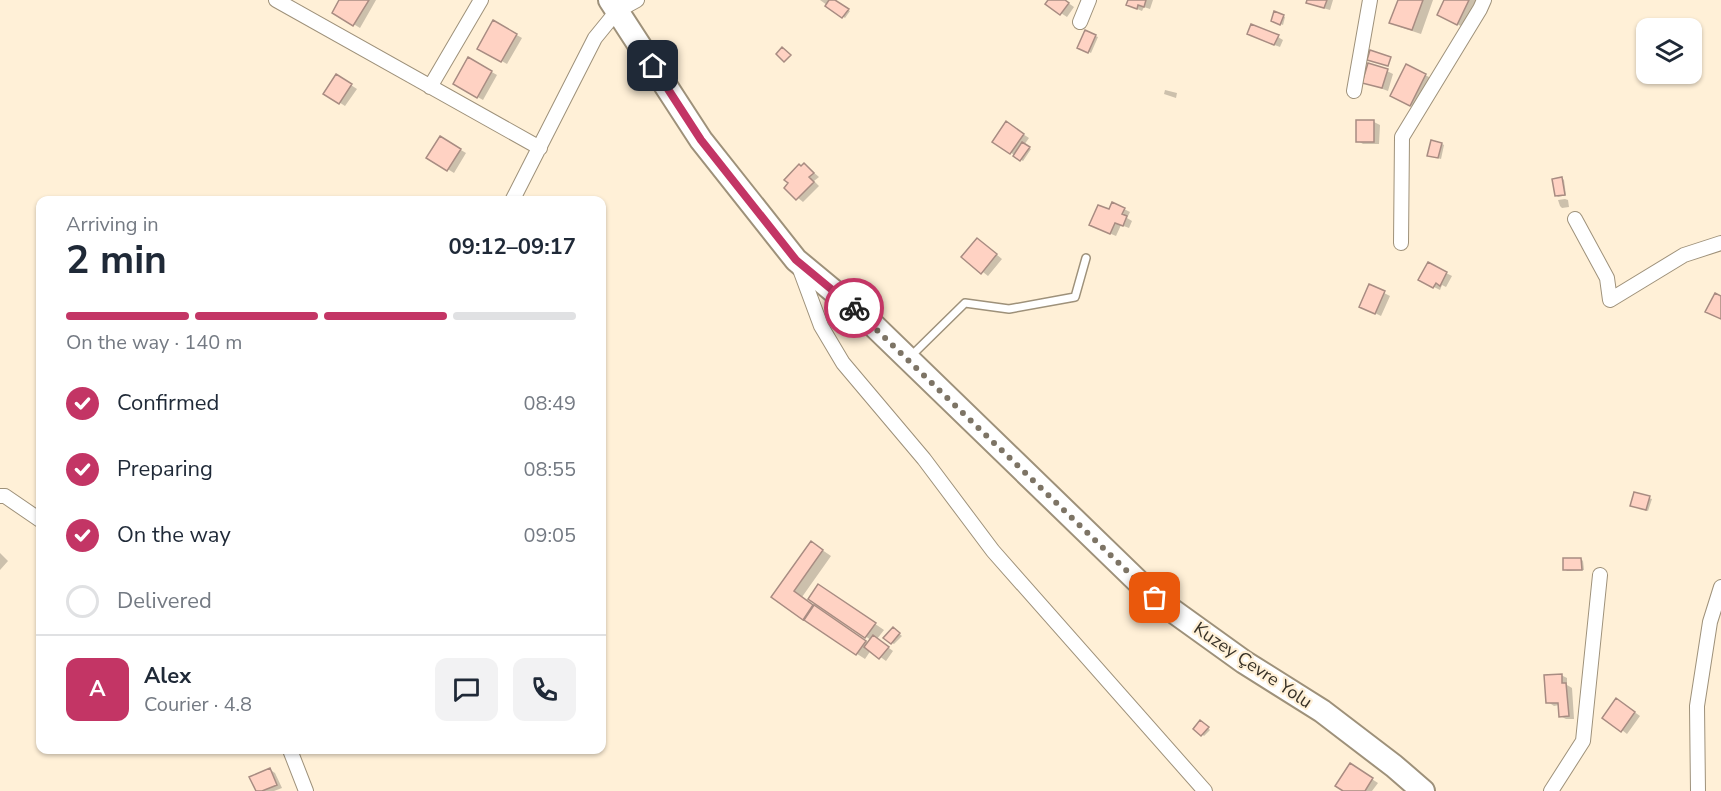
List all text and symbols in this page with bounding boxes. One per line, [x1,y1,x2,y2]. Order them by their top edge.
map controls [1636,18,1702,84]
button: layers [1636,18,1702,84]
pin [627,40,678,91]
icon: home [636,49,669,82]
text: Arriving in [66,211,159,238]
text: 09:12–09:17 [448,232,576,262]
text: 2 min [66,234,167,287]
courier [824,278,884,338]
icon: bike [838,292,871,325]
text: On the way · 140 m [66,329,242,356]
icon: check [66,387,99,420]
text: Confirmed [117,388,219,418]
text: 08:49 [523,390,576,417]
icon: check [66,453,99,486]
text: Preparing [117,454,213,484]
text: 08:55 [523,456,576,483]
icon: check [66,519,99,552]
text: On the way [117,520,231,550]
text: 09:05 [523,522,576,549]
pin [1129,572,1180,623]
icon: bag [1138,581,1171,614]
text: Delivered [117,586,212,616]
street label: Kuzey Çevre Yolu [1189,616,1317,714]
button: chat [435,658,498,721]
button: phone [513,658,576,721]
text: Alex [144,661,191,691]
text: A [89,674,106,704]
text: Courier · 4.8 [144,691,252,718]

